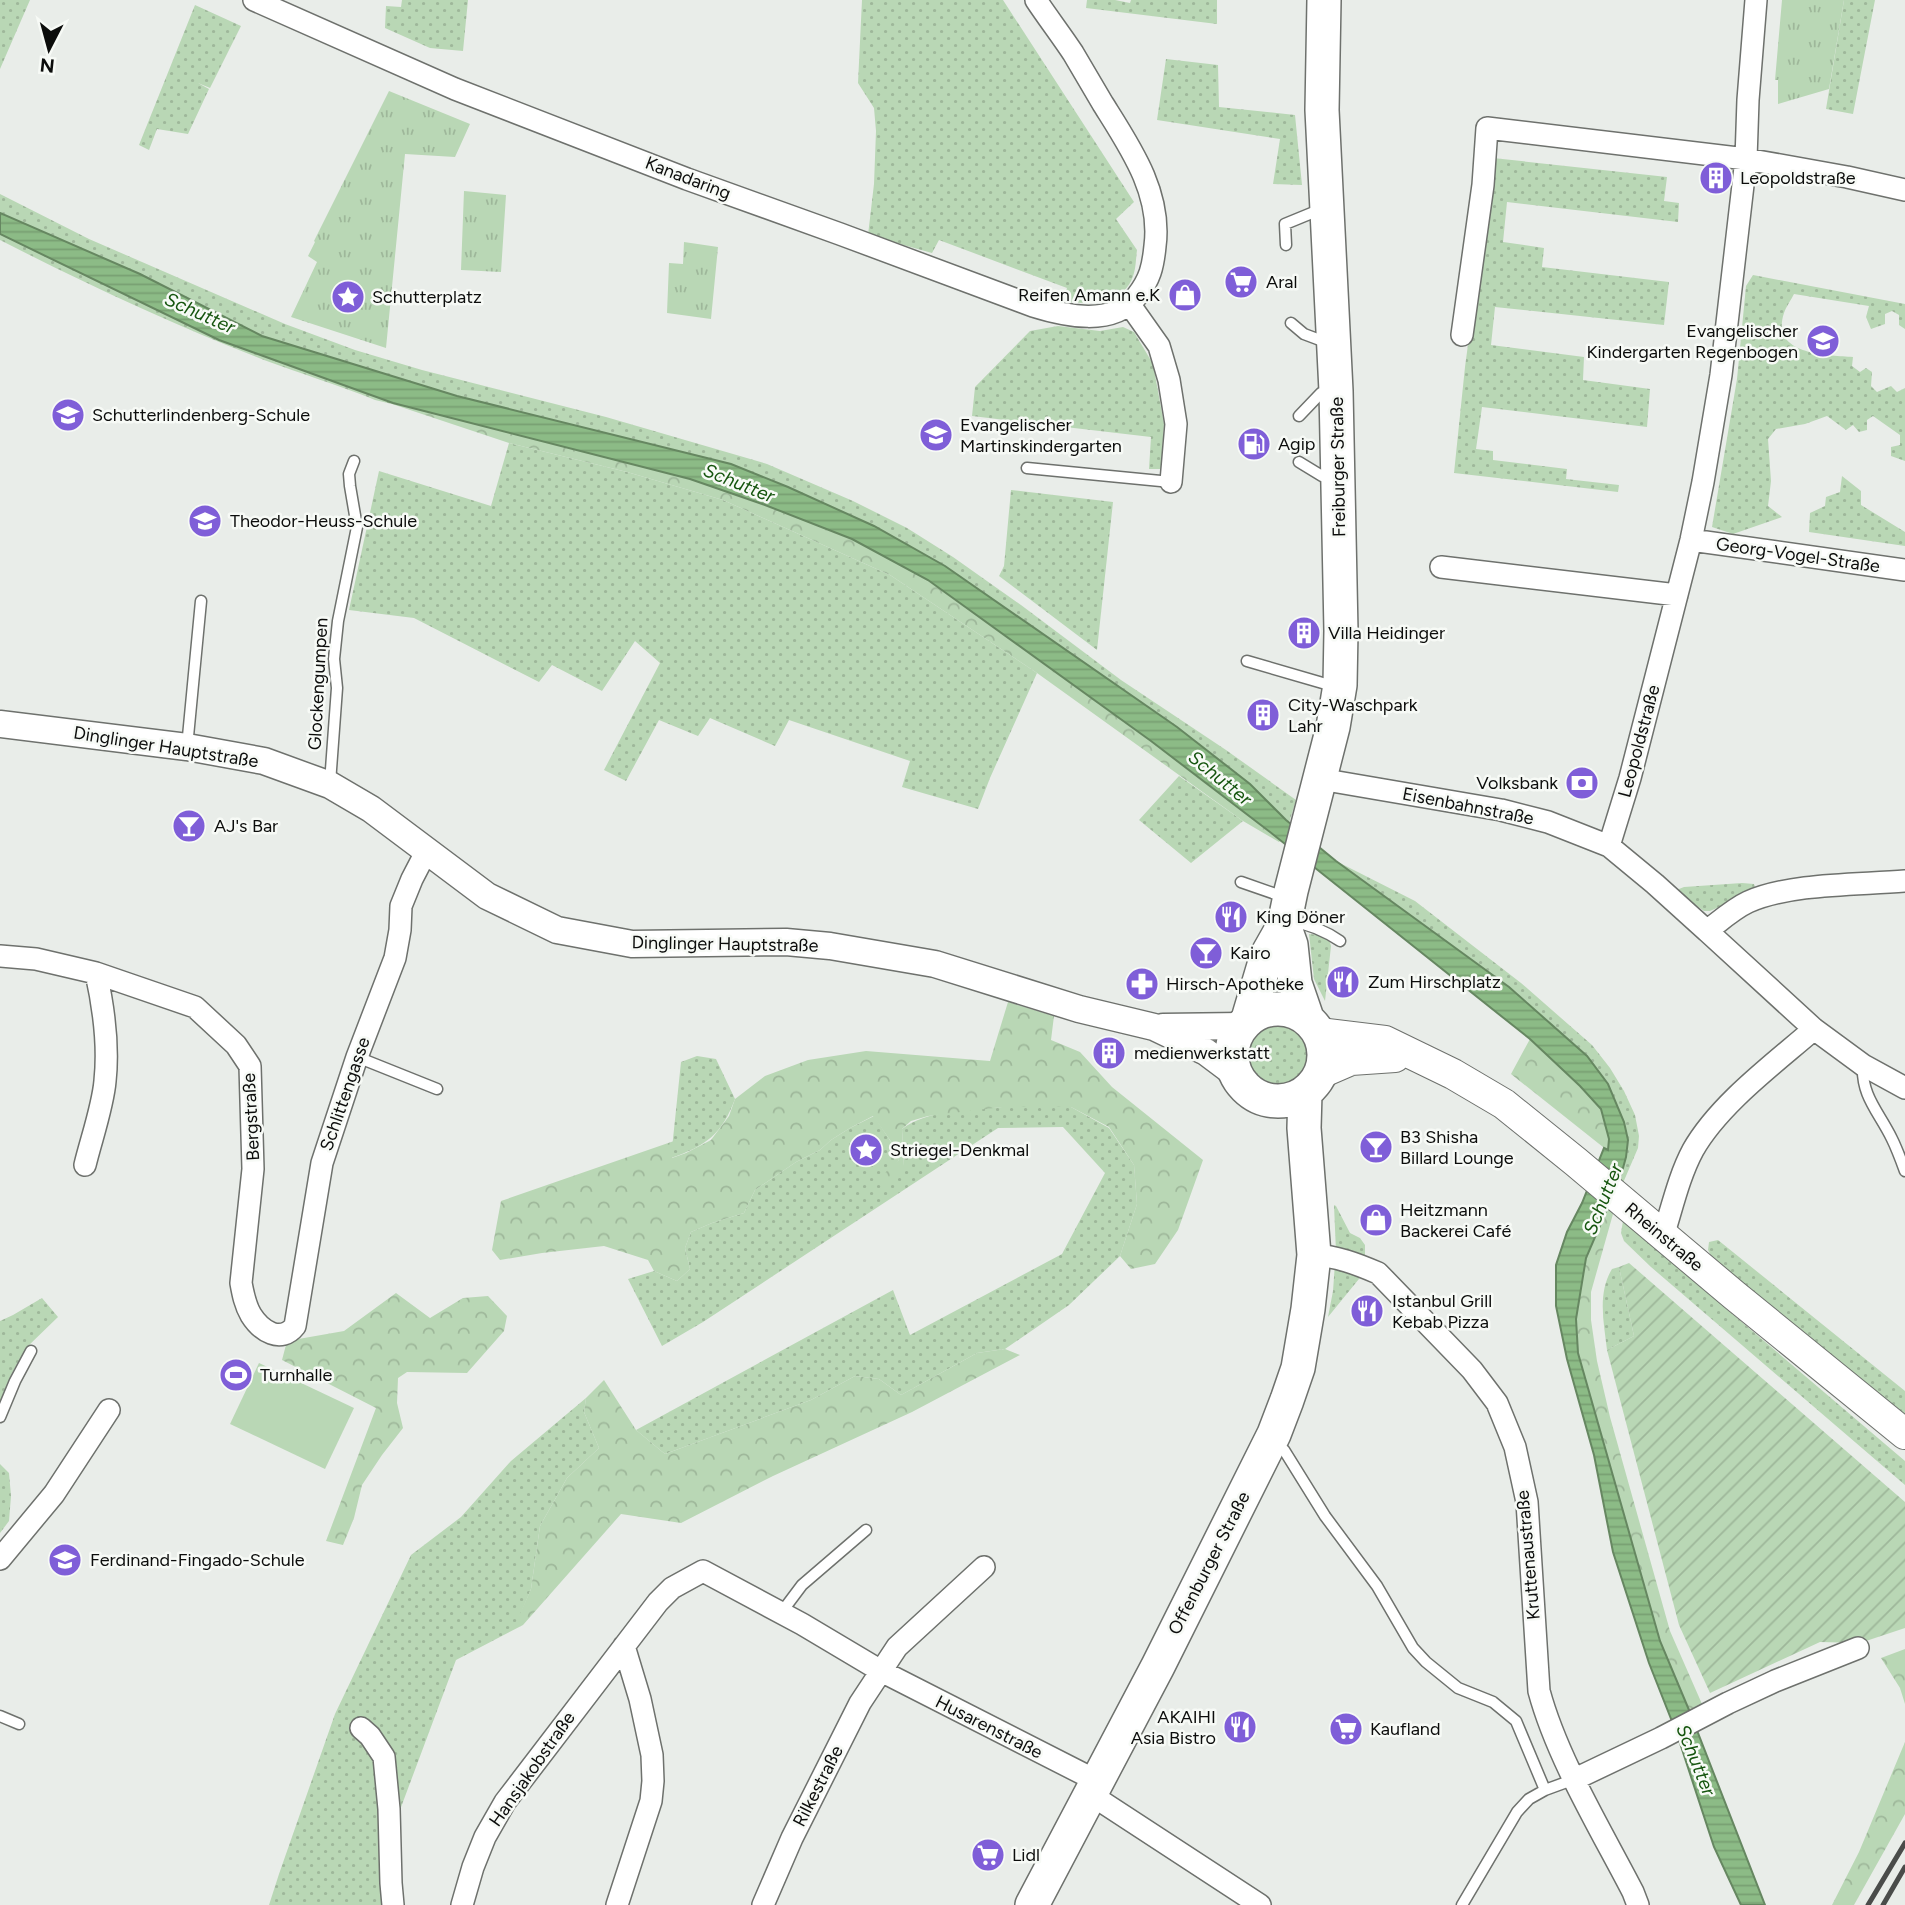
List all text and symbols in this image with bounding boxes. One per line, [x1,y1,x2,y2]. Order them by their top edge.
north arrow [14,14,84,84]
text: N [39,53,56,78]
street label: Kanadaring [642,152,734,204]
building icon: Leopoldstraße [1697,159,1735,197]
place label: Leopoldstraße [1740,167,1856,189]
supermarket icon: Aral [1222,263,1260,301]
place label: Aral [1266,271,1297,293]
shop icon: Reifen Amann e.K [1166,276,1204,314]
place icon: Schutterplatz [329,278,367,316]
place label: Reifen Amann e.K [1018,284,1160,306]
place label: Schutterplatz [372,286,482,308]
water label: Schutter [161,287,239,339]
place label: Evangelischer Kindergarten Regenbogen [1586,320,1798,363]
school or university icon: Evangelischer Kindergarten Regenbogen [1804,322,1842,360]
school or university icon: Schutterlindenberg-Schule [49,396,87,434]
street label: Freiburger Straße [1326,396,1350,537]
place label: Schutterlindenberg-Schule [92,404,310,426]
place label: Evangelischer Martinskindergarten [960,414,1122,457]
school or university icon: Evangelischer Martinskindergarten [917,416,955,454]
fuel station icon: Agip [1235,425,1273,463]
place label: Agip [1278,433,1315,455]
water label: Schutter [700,458,778,508]
school or university icon: Theodor-Heuss-Schule [186,502,224,540]
place label: Theodor-Heuss-Schule [230,510,417,532]
street label: Georg-Vogel-Straße [1715,533,1882,577]
building icon: Villa Heidinger [1285,614,1323,652]
street label: Glockengumpen [304,617,332,751]
place label: Villa Heidinger [1328,622,1445,644]
street label: Leopoldstraße [1613,682,1665,800]
place label: City-Waschpark Lahr [1288,694,1418,737]
building icon: City-Waschpark Lahr [1244,696,1282,734]
street label: Dinglinger Hauptstraße [72,722,260,773]
water label: Schutter [1184,746,1257,811]
bank icon: Volksbank [1563,764,1601,802]
place label: Volksbank [1476,772,1558,794]
street label: Eisenbahnstraße [1400,782,1536,830]
bar icon: AJ's Bar [170,807,208,845]
place label: AJ's Bar [214,815,278,837]
restaurant icon: King Döner [1212,898,1250,936]
place label: King Döner [1256,906,1345,928]
street label: Dinglinger Hauptstraße [631,931,819,957]
bar icon: Kairo [1187,934,1225,972]
place label: Kairo [1230,942,1271,964]
restaurant icon: Zum Hirschplatz [1324,963,1362,1001]
pharmacy icon: Hirsch-Apotheke [1123,965,1161,1003]
place label: Zum Hirschplatz [1368,971,1501,993]
place label: Hirsch-Apotheke [1166,973,1304,995]
street label: Schlittengasse [315,1034,375,1154]
building icon: medienwerkstatt [1090,1034,1128,1072]
place label: medienwerkstatt [1134,1042,1270,1064]
street label: Bergstraße [238,1072,264,1161]
place label: B3 Shisha Billard Lounge [1400,1126,1514,1169]
bar icon: B3 Shisha Billard Lounge [1357,1128,1395,1166]
place icon: Striegel-Denkmal [847,1131,885,1169]
place label: Striegel-Denkmal [890,1139,1029,1161]
water label: Schutter [1578,1160,1628,1238]
street label: Rheinstraße [1620,1198,1708,1276]
place label: Heitzmann Backerei Café [1400,1199,1512,1242]
shop icon: Heitzmann Backerei Café [1357,1201,1395,1239]
place label: Istanbul Grill Kebab Pizza [1392,1290,1492,1333]
restaurant icon: Istanbul Grill Kebab Pizza [1348,1292,1386,1330]
sports icon: Turnhalle [217,1356,255,1394]
place label: Turnhalle [260,1364,332,1386]
street label: Offenburger Straße [1163,1488,1255,1638]
street label: Kruttenaustraße [1511,1489,1545,1621]
school or university icon: Ferdinand-Fingado-Schule [46,1541,84,1579]
place label: Ferdinand-Fingado-Schule [90,1549,305,1571]
street label: Husarenstraße [932,1691,1046,1764]
place label: AKAIHI Asia Bistro [1131,1706,1216,1749]
street label: Hansjakobstraße [484,1707,580,1831]
restaurant icon: AKAIHI Asia Bistro [1221,1708,1259,1746]
supermarket icon: Kaufland [1327,1710,1365,1748]
place label: Kaufland [1370,1718,1440,1740]
water label: Schutter [1671,1721,1721,1799]
street label: Rilkestraße [788,1742,848,1830]
supermarket icon: Lidl [969,1836,1007,1874]
place label: Lidl [1012,1844,1040,1866]

